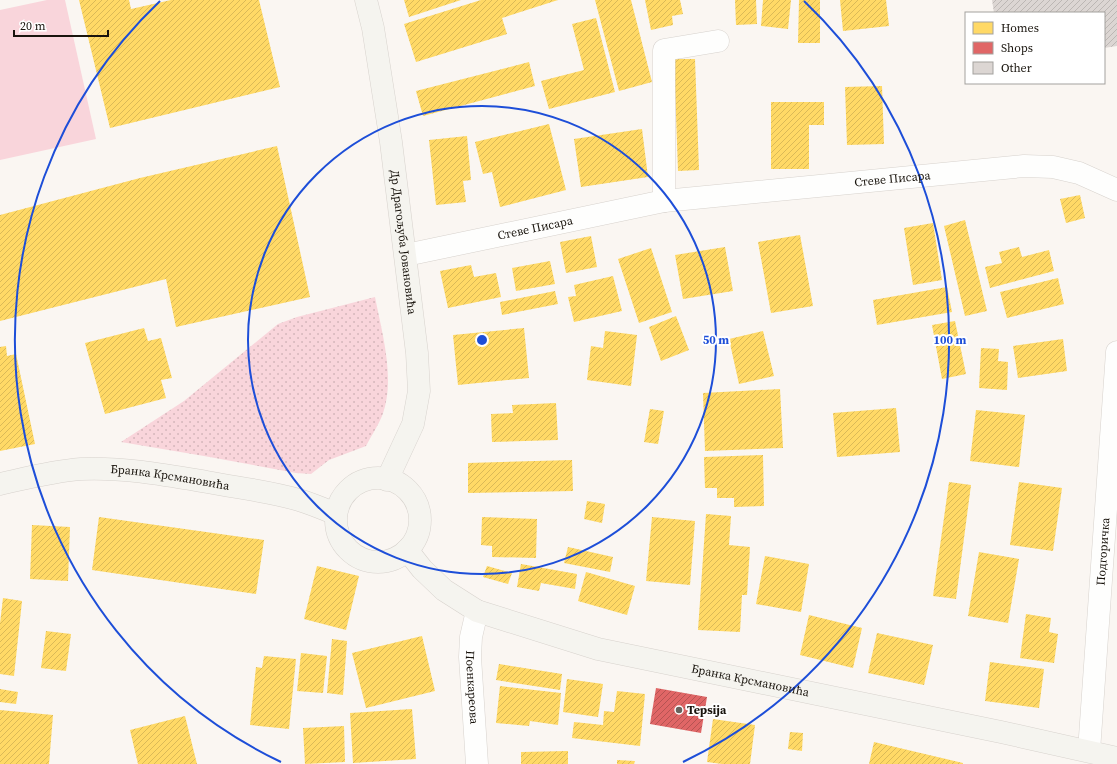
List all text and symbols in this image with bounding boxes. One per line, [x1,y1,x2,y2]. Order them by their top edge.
scale bar [14,12,108,38]
legend [965,12,1105,84]
text: 20 m [20,18,46,34]
text: Homes [1001,20,1039,36]
text: Shops [1001,40,1033,56]
text: Other [1001,60,1032,76]
street label: Стеве Писара [853,167,932,190]
street label: Др Драгољуба Јовановића [386,169,420,316]
street label: Стеве Писара [496,212,575,244]
text: 50 m [703,332,729,348]
text: 100 m [934,332,967,348]
centre of rings [475,333,489,347]
street label: Бранка Крсмановића [110,461,232,494]
street label: Подгоричка [1093,516,1113,586]
street label: Поенкареова [462,650,482,725]
street label: Бранка Крсмановића [690,660,812,700]
place label: Tepsija [687,702,727,718]
marker: Tepsija [674,705,684,715]

